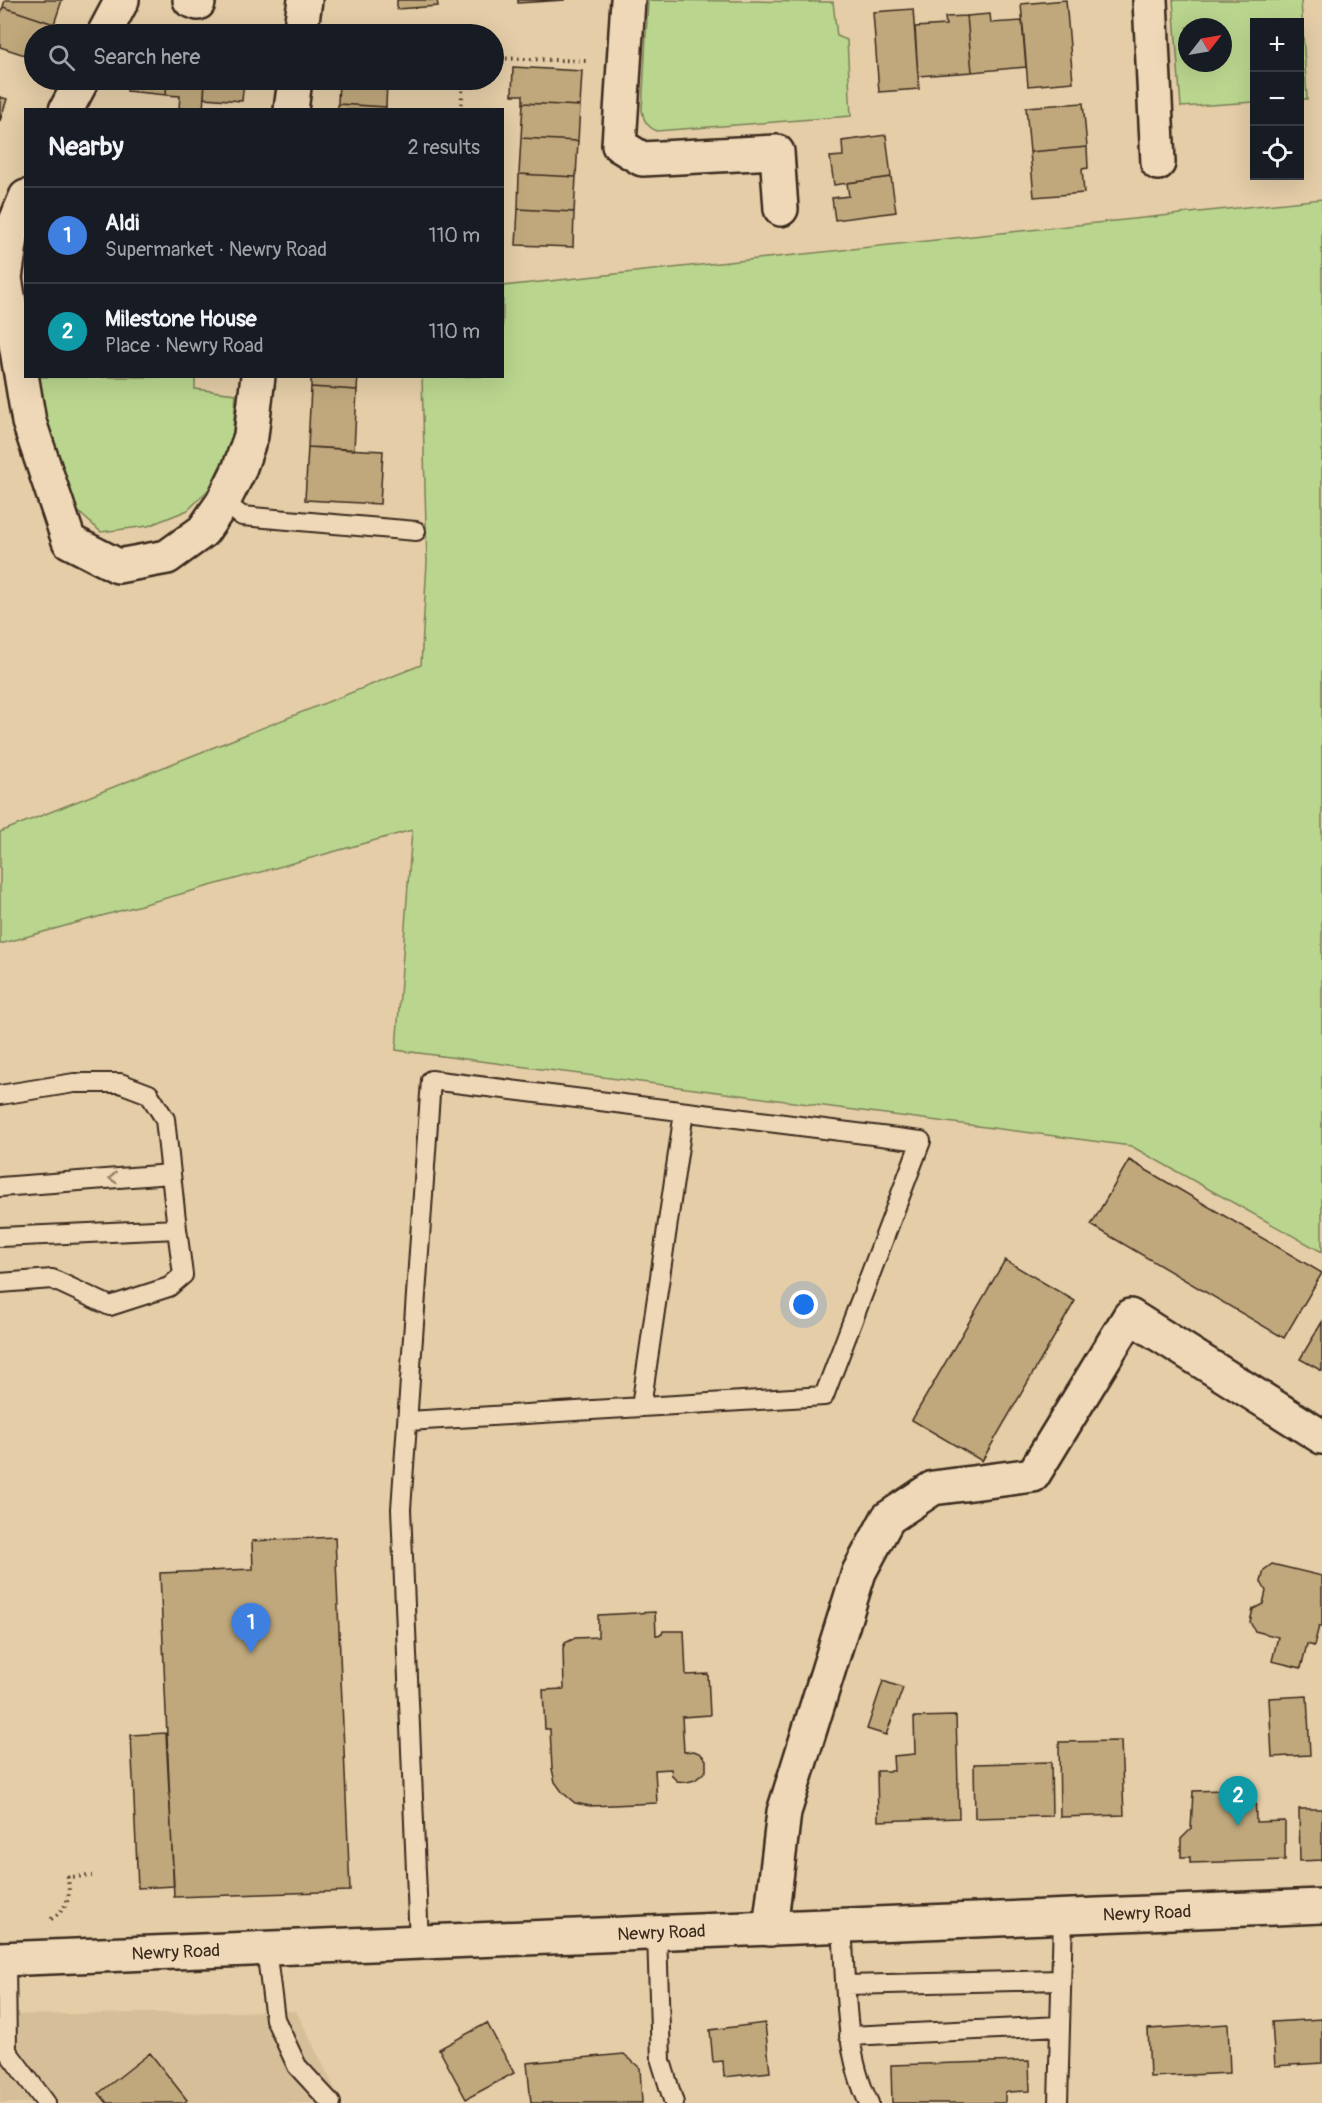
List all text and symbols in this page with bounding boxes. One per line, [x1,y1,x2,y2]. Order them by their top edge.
north arrow [1178,18,1232,72]
map controls [1250,18,1304,180]
button: + [1250,18,1304,72]
search box [24,24,504,90]
icon: search [45,41,78,74]
text: Search here [93,43,200,71]
button: − [1250,72,1304,126]
button: locate [1250,126,1304,180]
text: Nearby [48,131,124,163]
text: 2 results [408,135,480,160]
text: Aldi [105,209,139,237]
text: 1 [64,223,71,248]
text: 110 m [429,223,480,248]
text: Supermarket · Newry Road [105,237,327,262]
text: Milestone House [105,305,257,333]
text: 2 [62,319,73,344]
text: 110 m [429,319,480,344]
text: Place · Newry Road [105,333,264,358]
one-way arrow [109,1171,118,1184]
your location [789,1290,818,1319]
pin: 1 [232,1604,270,1653]
pin: 2 [1218,1776,1258,1826]
street label: Newry Road [1102,1900,1192,1927]
street label: Newry Road [617,1920,706,1946]
street label: Newry Road [131,1939,221,1966]

